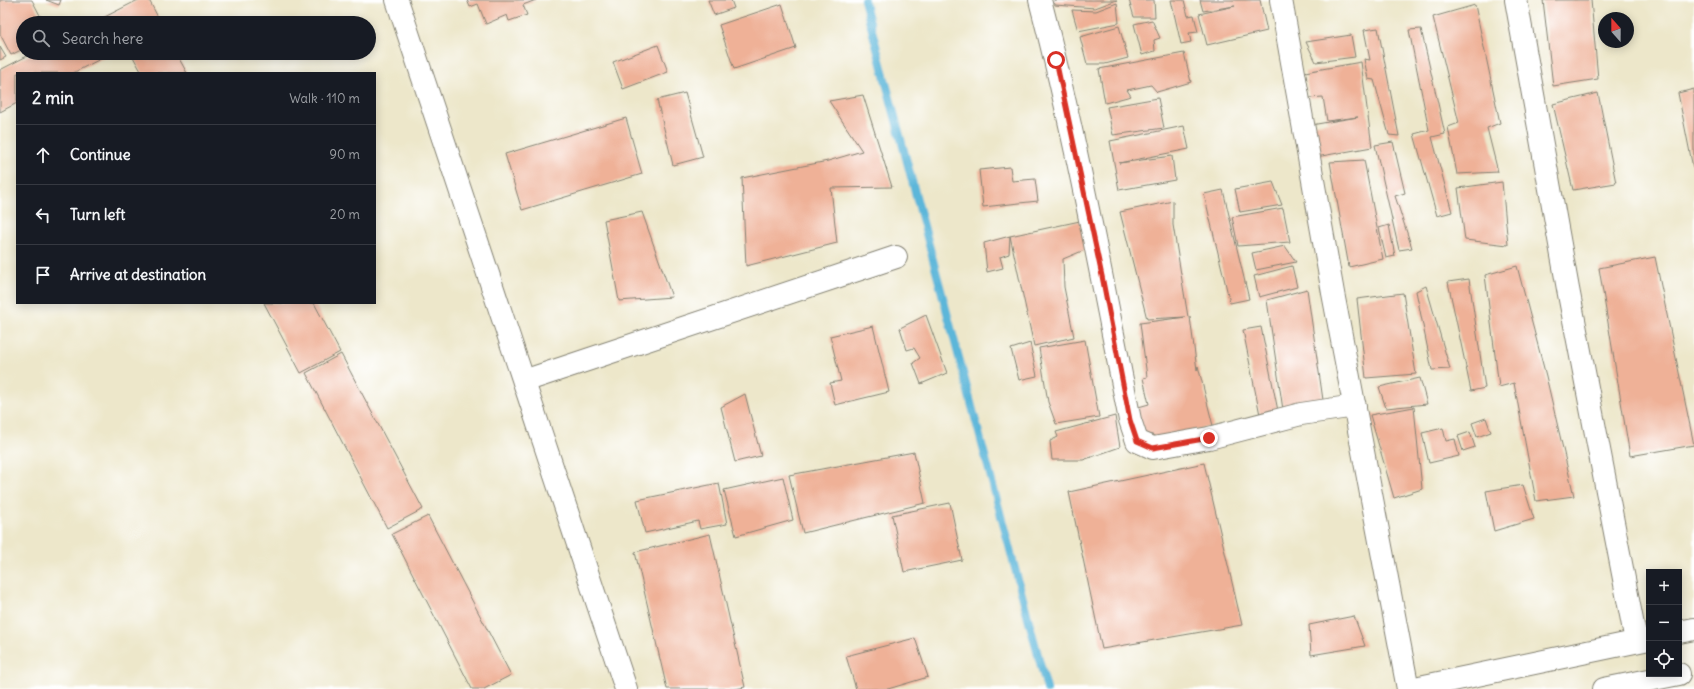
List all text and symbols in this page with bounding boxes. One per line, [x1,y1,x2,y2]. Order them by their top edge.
north arrow [1598,12,1634,48]
search box [16,16,376,60]
icon: search [30,27,52,49]
text: Search here [62,29,143,48]
route start [1047,51,1065,69]
text: 2 min [32,87,74,109]
text: Walk · 110 m [289,90,360,107]
icon: ahead [32,144,54,166]
text: Continue [70,145,131,164]
text: 90 m [329,146,360,163]
icon: left [32,204,54,226]
text: Turn left [70,205,125,224]
text: 20 m [330,206,360,223]
icon: arrive [32,264,54,286]
text: Arrive at destination [70,265,206,284]
route end [1200,429,1218,447]
map controls [1646,569,1682,677]
button: + [1646,569,1682,605]
button: − [1646,605,1682,641]
button: locate [1646,641,1682,677]

